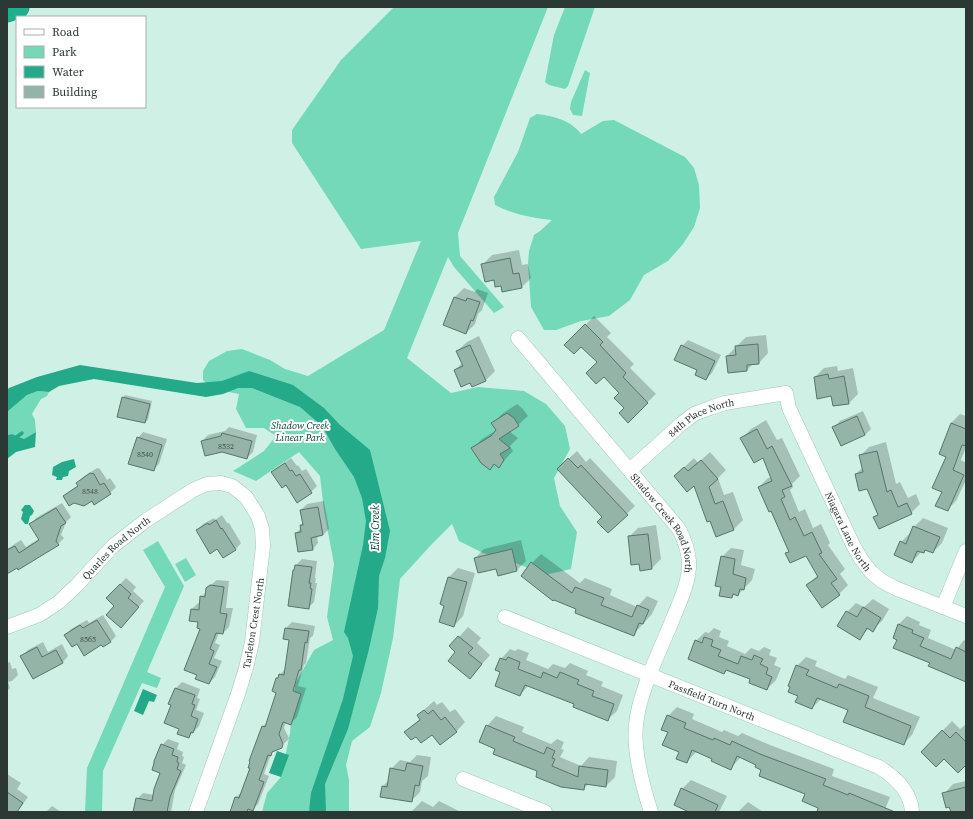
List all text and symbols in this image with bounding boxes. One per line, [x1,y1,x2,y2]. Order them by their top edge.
legend [16,16,146,108]
text: Road [52,24,79,40]
text: Park [52,44,77,60]
text: Water [52,64,84,80]
text: Building [52,84,97,100]
street label: 84th Place North [665,396,735,440]
park label: Shadow Creek Linear Park [271,419,329,444]
house number: 8532 [218,441,234,452]
house number: 8540 [137,449,153,460]
street label: Shadow Creek Road North [628,471,695,574]
house number: 8548 [82,486,98,497]
street label: Niagara Lane North [822,490,874,574]
water label: Elm Creek [368,504,383,552]
street label: Quarles Road North [79,513,153,582]
street label: Tarleton Crest North [240,577,267,669]
house number: 8565 [80,634,96,645]
street label: Passfield Turn North [667,677,757,724]

